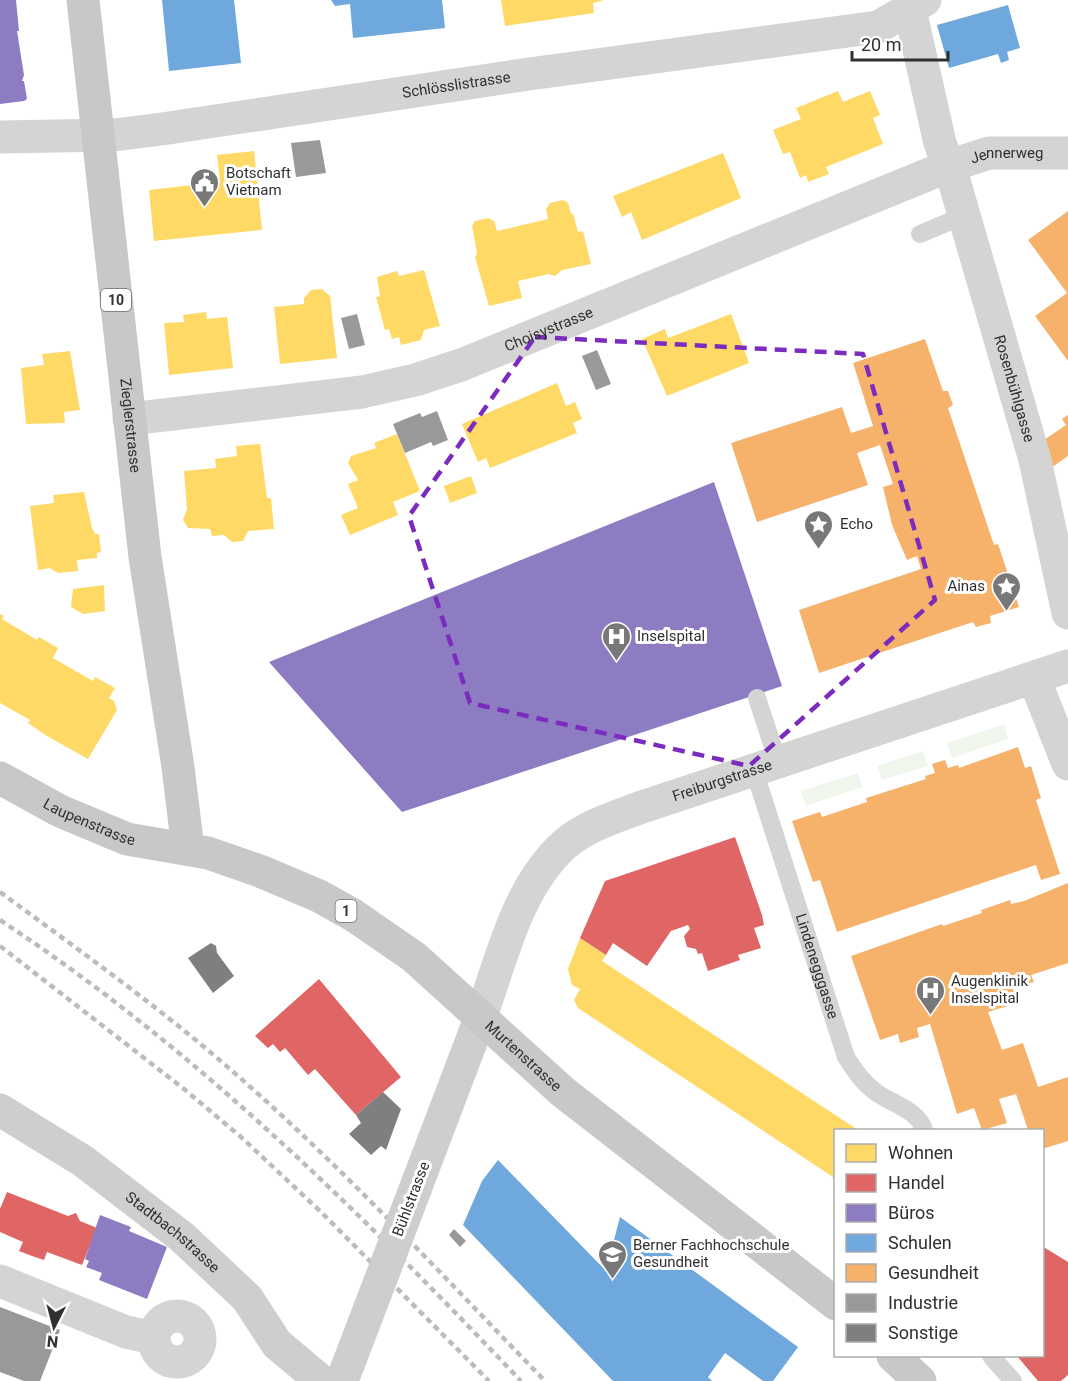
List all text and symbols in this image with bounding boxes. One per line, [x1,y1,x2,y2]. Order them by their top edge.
scale bar [852,24,948,62]
text: 20 m [861,34,901,55]
street label: Schlösslistrasse [401,68,512,102]
street label: Jennerweg [968,144,1044,167]
place label: Botschaft Vietnam [226,164,291,199]
public building icon: Botschaft Vietnam [189,166,221,208]
road number: 10 [101,289,131,311]
street label: Choisystrasse [502,303,596,355]
street label: Rosenbühlgasse [990,333,1038,444]
street label: Zieglerstrasse [116,377,145,474]
place icon: Echo [803,508,835,550]
place label: Echo [840,515,873,533]
place icon: Ainas [990,570,1022,612]
place label: Ainas [947,577,985,595]
hospital icon: Inselspital [600,620,632,662]
place label: Inselspital [637,627,705,645]
street label: Freiburgstrasse [670,756,774,805]
street label: Laupenstrasse [40,795,137,849]
road number: 1 [336,900,356,922]
street label: Lindenegggasse [792,911,842,1021]
place label: Augenklinik Inselspital [951,972,1028,1007]
hospital icon: Augenklinik Inselspital [914,974,946,1016]
street label: Murtenstrasse [481,1017,565,1095]
legend [834,1129,1044,1357]
text: Wohnen [888,1142,953,1163]
street label: Bühlstrasse [389,1159,433,1239]
text: Handel [888,1172,945,1193]
street label: Stadtbachstrasse [122,1188,223,1277]
text: Büros [888,1202,935,1223]
text: Schulen [888,1232,952,1253]
place label: Berner Fachhochschule Gesundheit [633,1236,789,1271]
school or university icon: Berner Fachhochschule Gesundheit [596,1238,628,1280]
text: Gesundheit [888,1262,979,1283]
text: Industrie [888,1292,958,1313]
north arrow [24,1297,84,1357]
text: Sonstige [888,1322,958,1343]
text: N [46,1331,59,1351]

